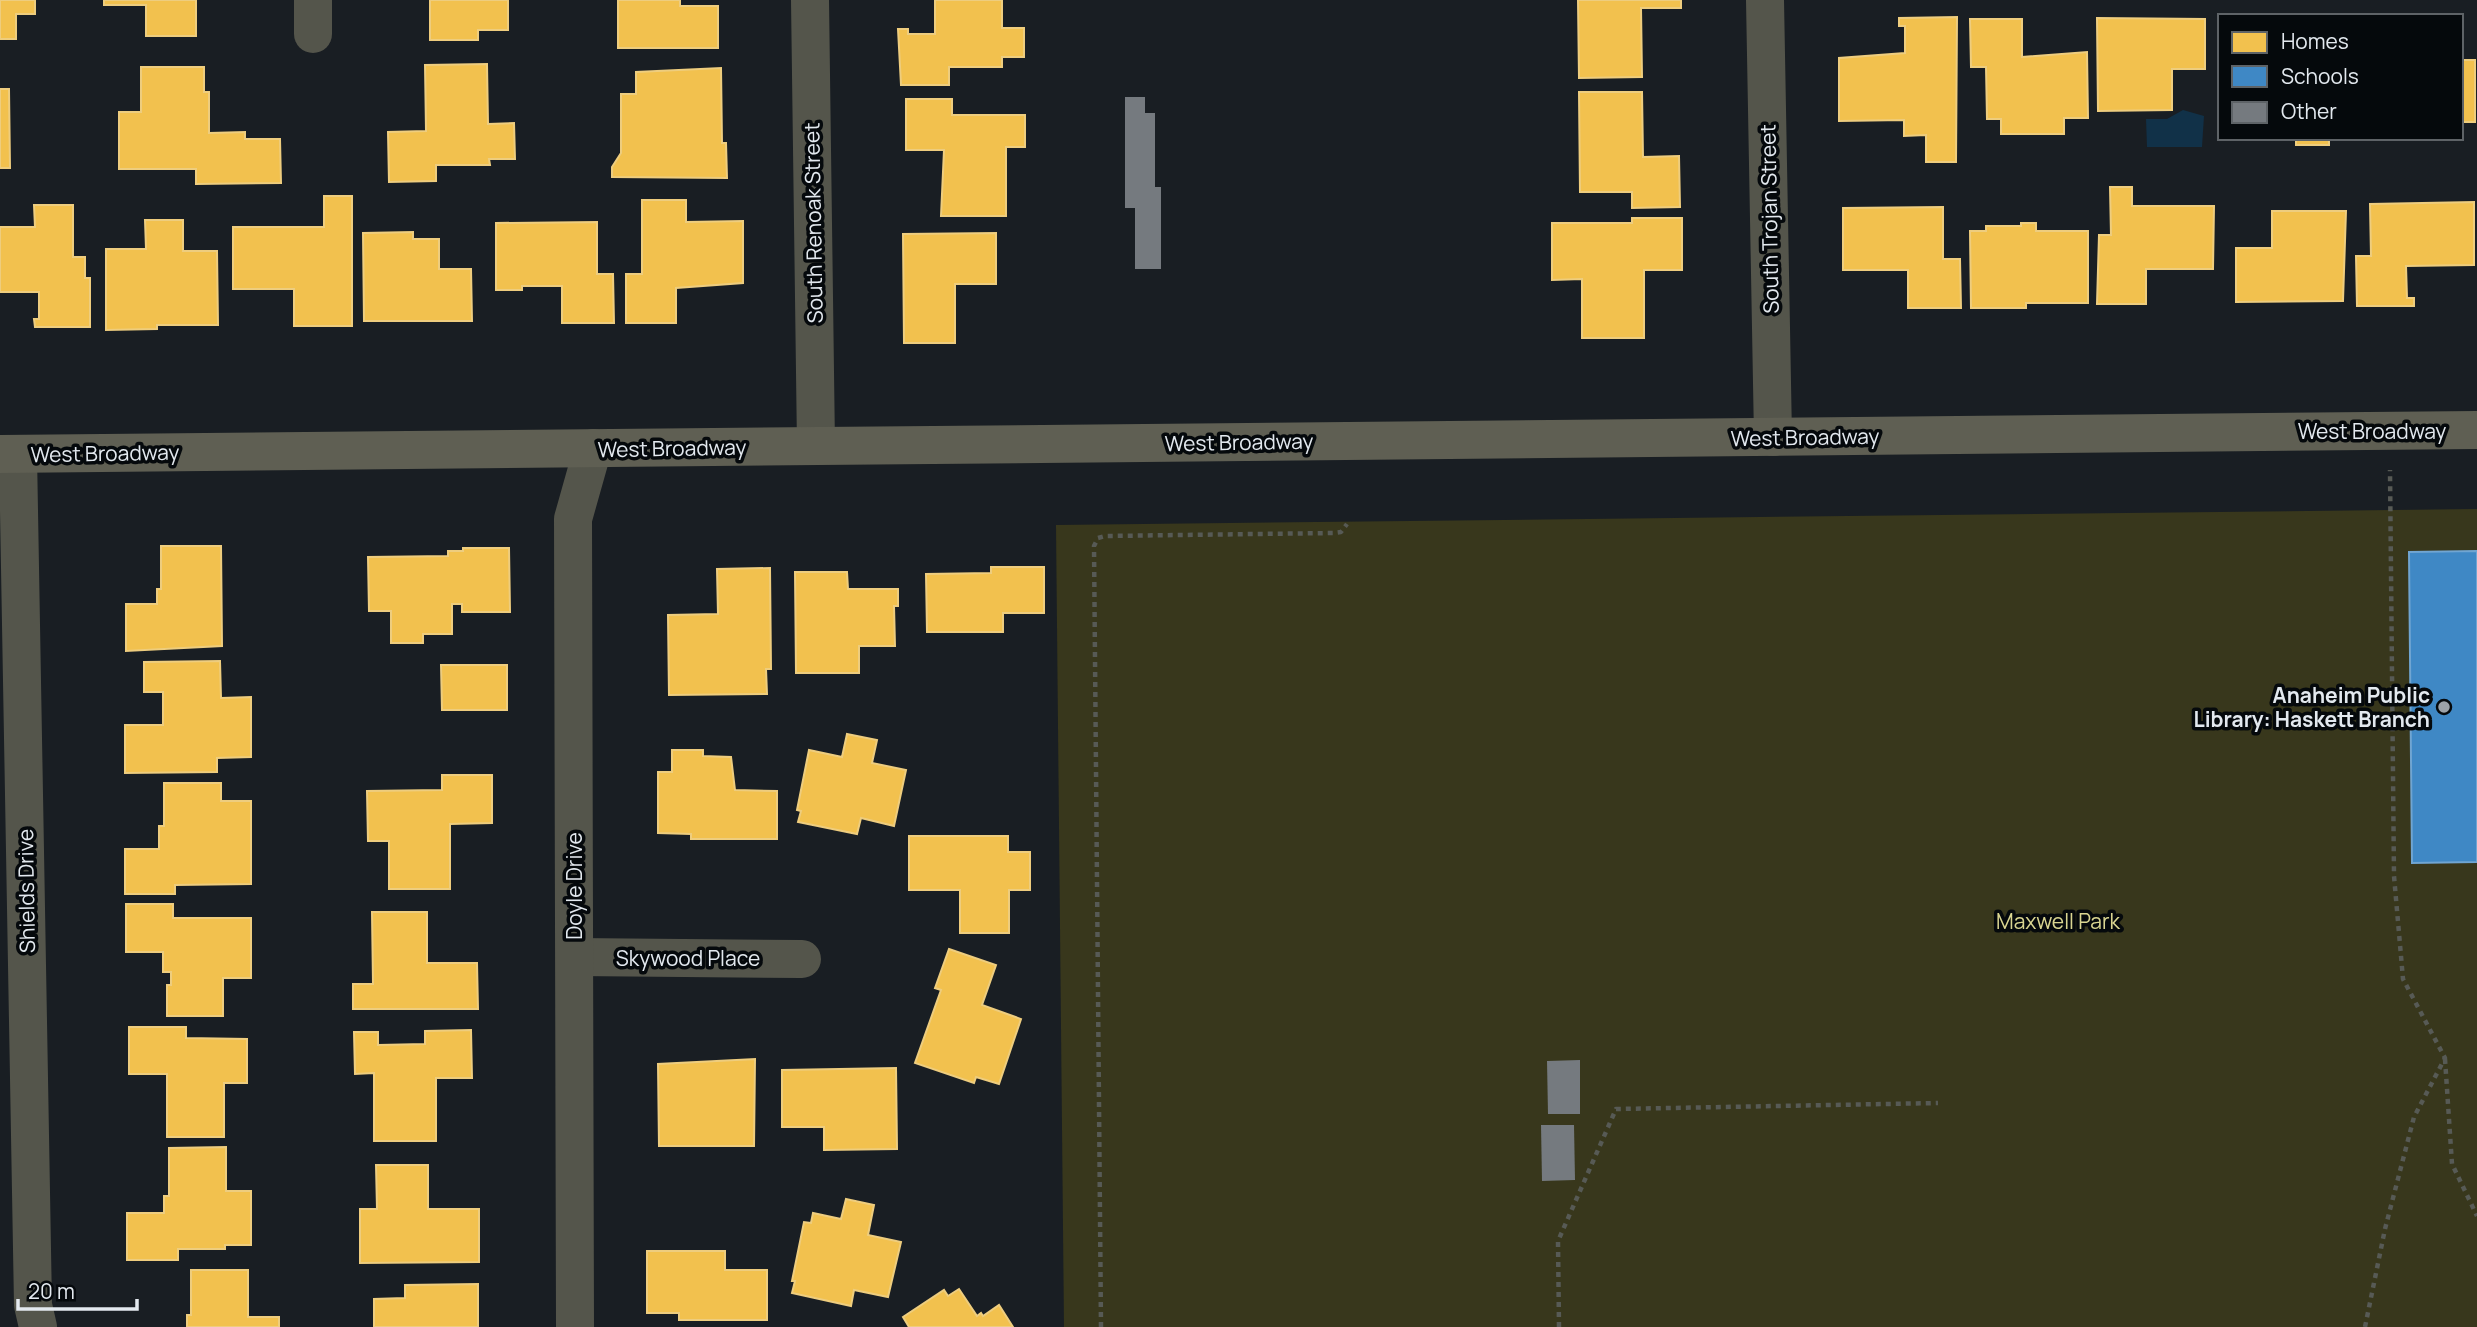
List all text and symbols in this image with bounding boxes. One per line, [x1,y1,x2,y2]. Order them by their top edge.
legend [2218,14,2463,140]
text: Homes [2281,27,2349,55]
text: Schools [2281,62,2359,90]
text: Other [2281,97,2337,125]
street label: South Renoak Street [797,122,829,324]
street label: South Trojan Street [1753,124,1785,314]
street label: West Broadway [2298,417,2446,445]
street label: West Broadway [1730,422,1880,452]
street label: West Broadway [1164,427,1314,457]
street label: West Broadway [597,433,747,463]
street label: West Broadway [30,438,180,468]
place label: Anaheim Public Library: Haskett Branch [2193,681,2430,733]
marker: Anaheim Public Library: Haskett Branch [2436,699,2452,715]
street label: Shields Drive [11,829,41,953]
street label: Doyle Drive [560,832,588,940]
park label: Maxwell Park [1996,907,2121,935]
street label: Skywood Place [616,944,760,972]
scale bar [18,1268,136,1312]
text: 20 m [28,1277,75,1305]

